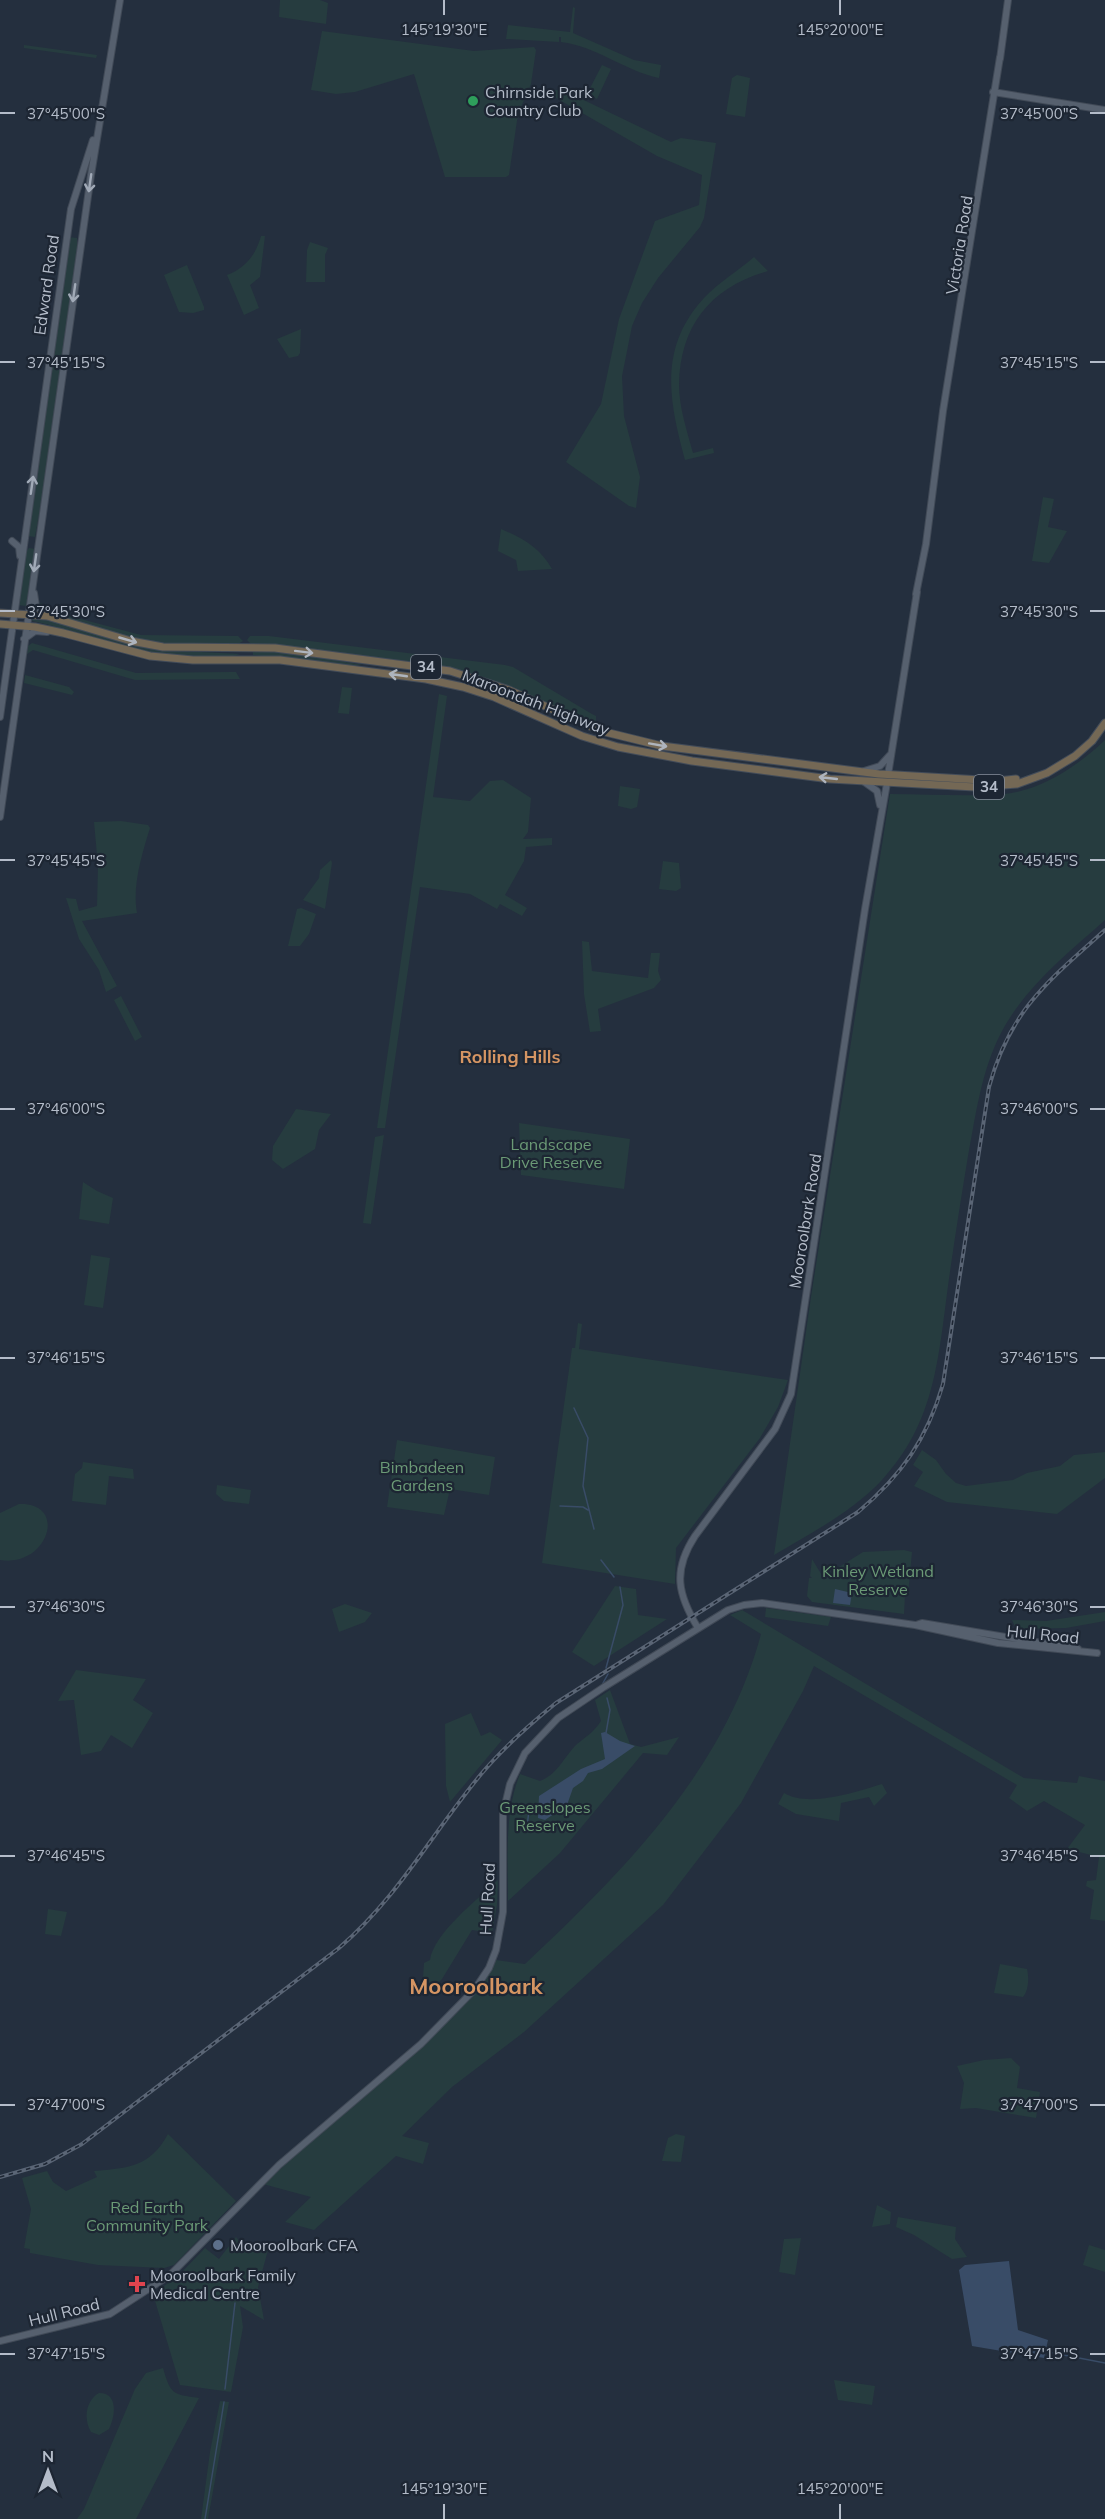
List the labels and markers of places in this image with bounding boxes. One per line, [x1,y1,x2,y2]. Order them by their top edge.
place label: Chirnside Park Country Club [485,82,593,120]
marker: Chirnside Park Country Club [466,94,480,108]
place label: Mooroolbark CFA [230,2235,358,2255]
marker: Mooroolbark CFA [211,2238,225,2252]
place label: Mooroolbark Family Medical Centre [150,2265,296,2303]
marker: Mooroolbark Family Medical Centre [128,2275,146,2293]

